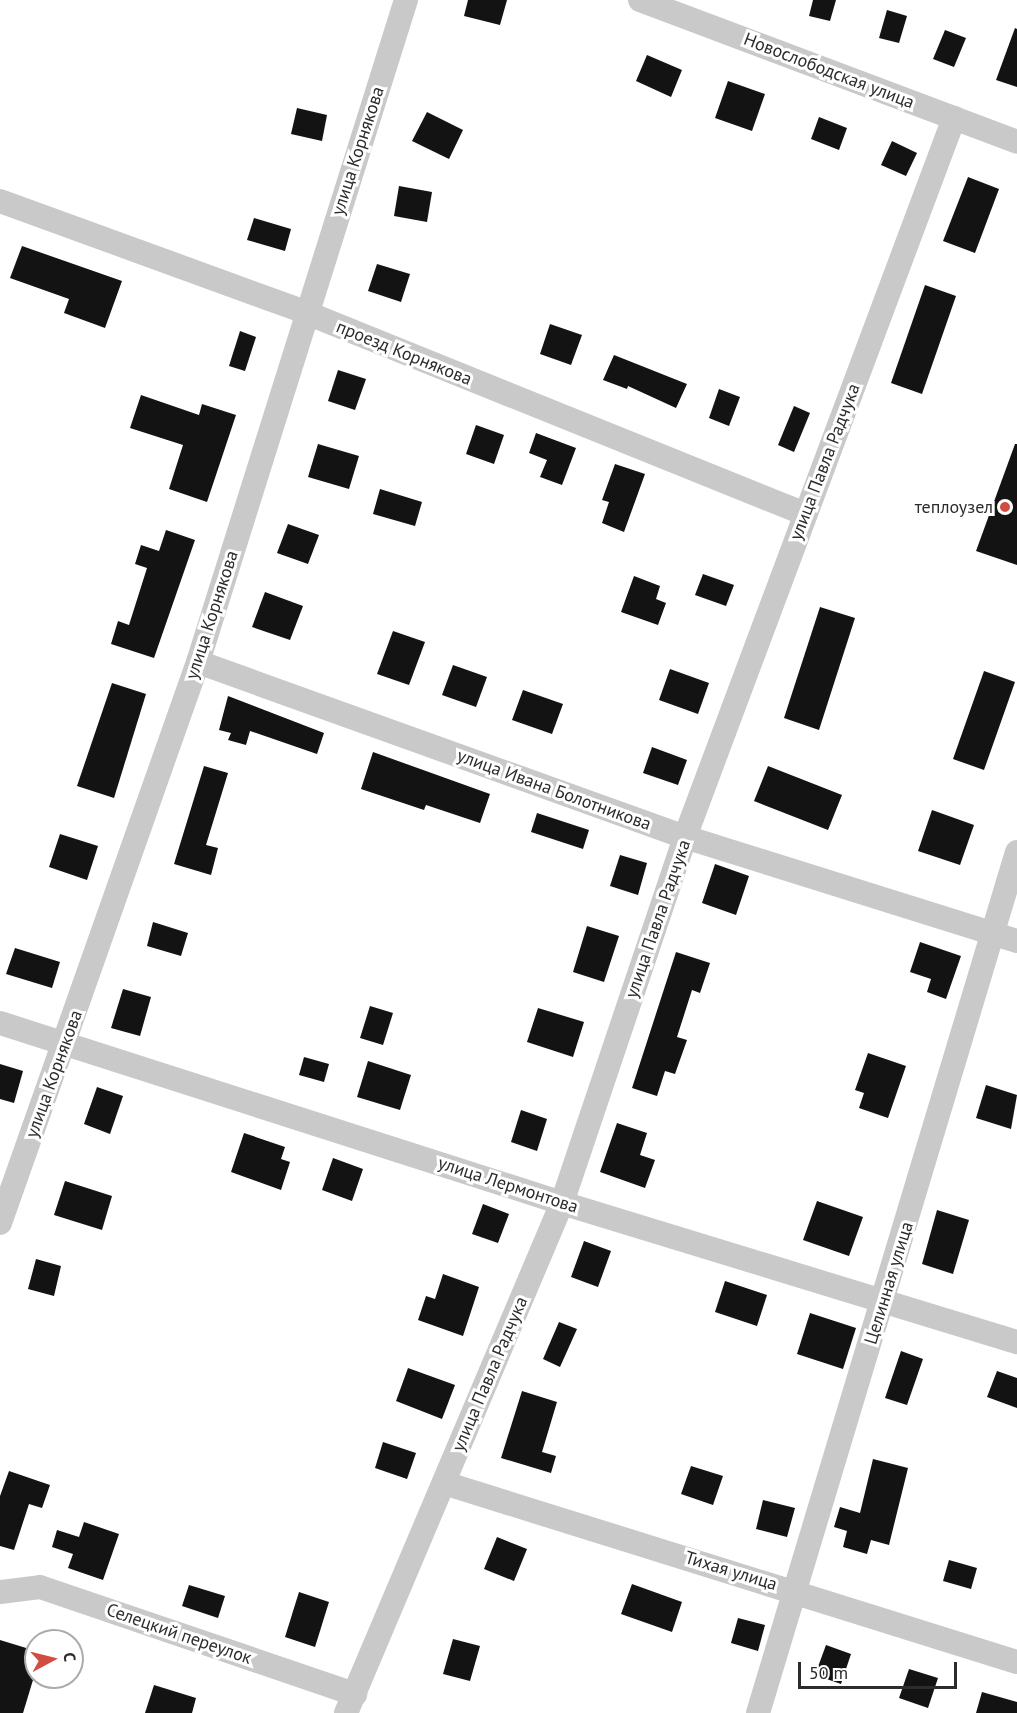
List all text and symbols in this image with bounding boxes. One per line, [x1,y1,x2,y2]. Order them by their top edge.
street label: Новослободская улица [741,28,917,114]
street label: улица Корнякова [327,84,389,218]
street label: проезд Корнякова [333,316,475,390]
street label: улица Павла Радчука [785,381,865,543]
place label: теплоузел [915,496,993,518]
marker: теплоузел [998,500,1012,514]
street label: улица Корнякова [181,548,243,682]
street label: улица Ивана Болотникова [454,745,654,835]
street label: улица Павла Радчука [621,837,695,1001]
street label: улица Корнякова [21,1007,87,1141]
street label: улица Лермонтова [435,1152,581,1218]
street label: Целинная улица [860,1219,918,1347]
street label: улица Павла Радчука [448,1293,532,1455]
street label: Тихая улица [682,1547,780,1595]
street label: Селецкий переулок [103,1599,255,1669]
north arrow [24,1629,84,1689]
scale bar [801,1650,960,1688]
text: С [59,1651,80,1663]
text: 50 m [809,1661,848,1684]

